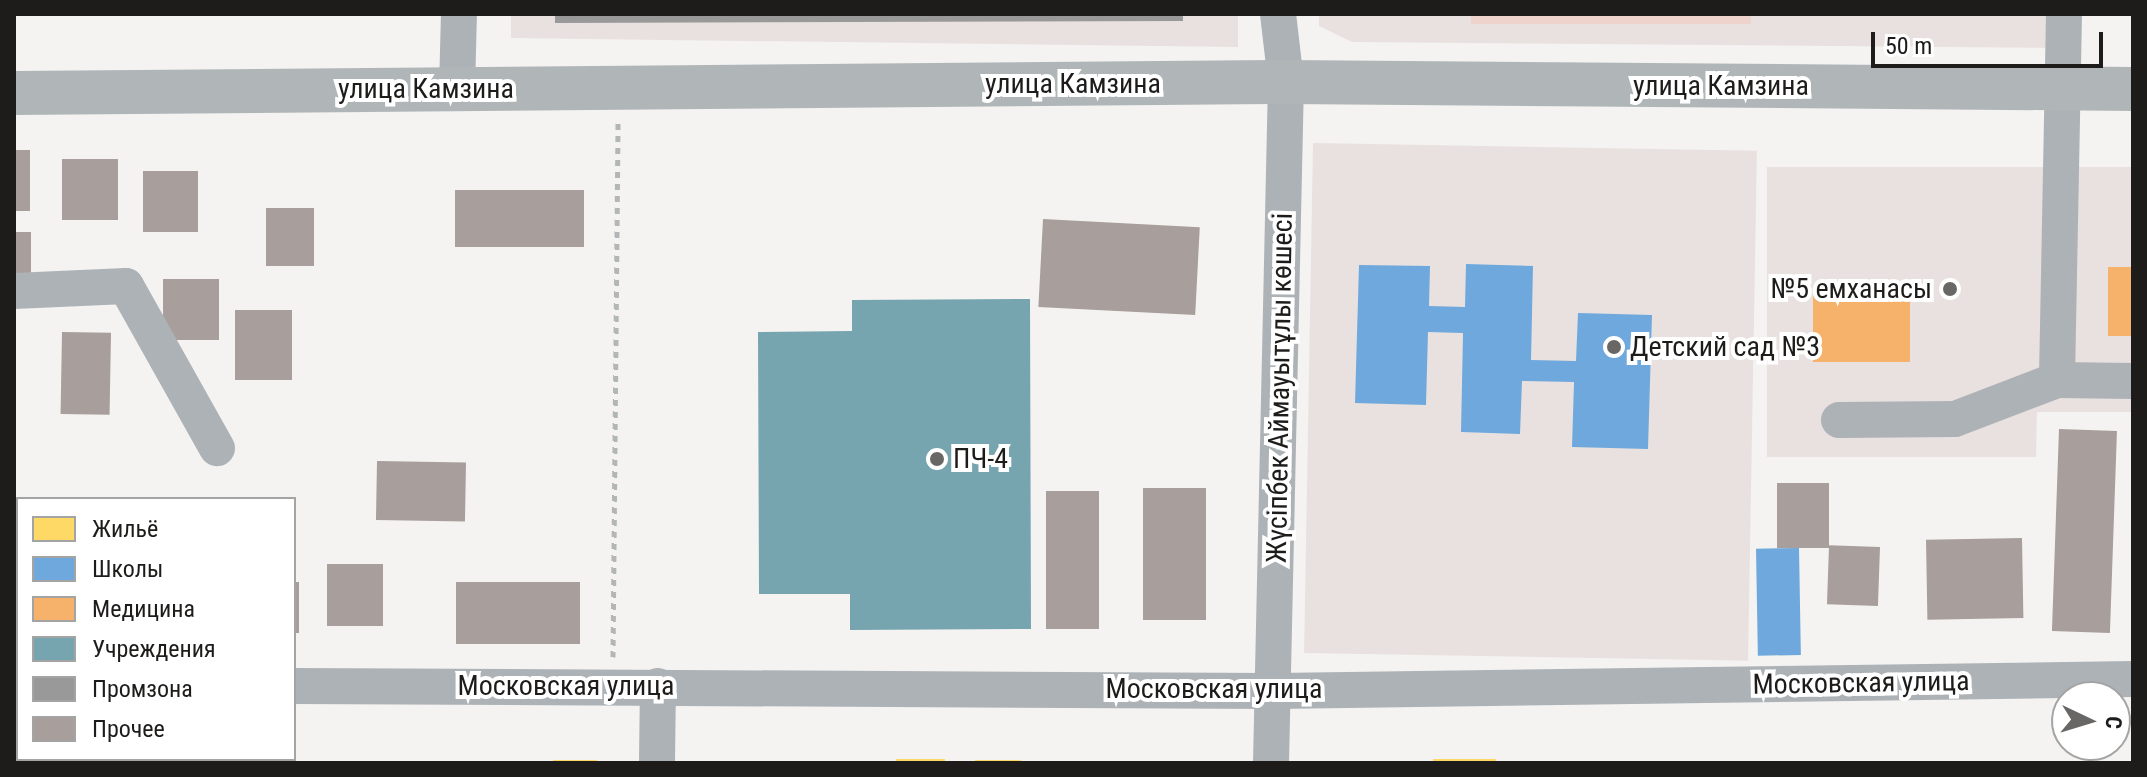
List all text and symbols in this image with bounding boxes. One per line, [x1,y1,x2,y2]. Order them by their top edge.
scale bar [1875,16,2107,66]
text: 50 m [1885,32,1932,60]
street label: улица Камзина [985,67,1161,101]
street label: улица Камзина [1633,69,1809,103]
street label: улица Камзина [338,72,514,106]
street label: Жүсіпбек Аймауытұлы көшесі [1260,213,1300,563]
place label: №5 емханасы [1770,272,1932,306]
marker: №5 емханасы [1939,278,1961,300]
place label: Детский сад №3 [1630,330,1820,364]
marker: Детский сад №3 [1605,338,1623,356]
place label: ПЧ-4 [953,442,1008,476]
marker: ПЧ-4 [928,450,946,468]
legend [16,497,296,761]
text: Жильё [92,515,158,543]
text: Школы [92,555,163,583]
text: Медицина [92,595,195,623]
text: Учреждения [92,635,216,663]
street label: Московская улица [1752,664,1970,702]
street label: Московская улица [458,669,674,703]
street label: Московская улица [1106,672,1322,706]
text: Промзона [92,675,193,703]
north arrow [2051,681,2131,761]
text: Прочее [92,715,165,743]
text: С [2101,715,2126,730]

